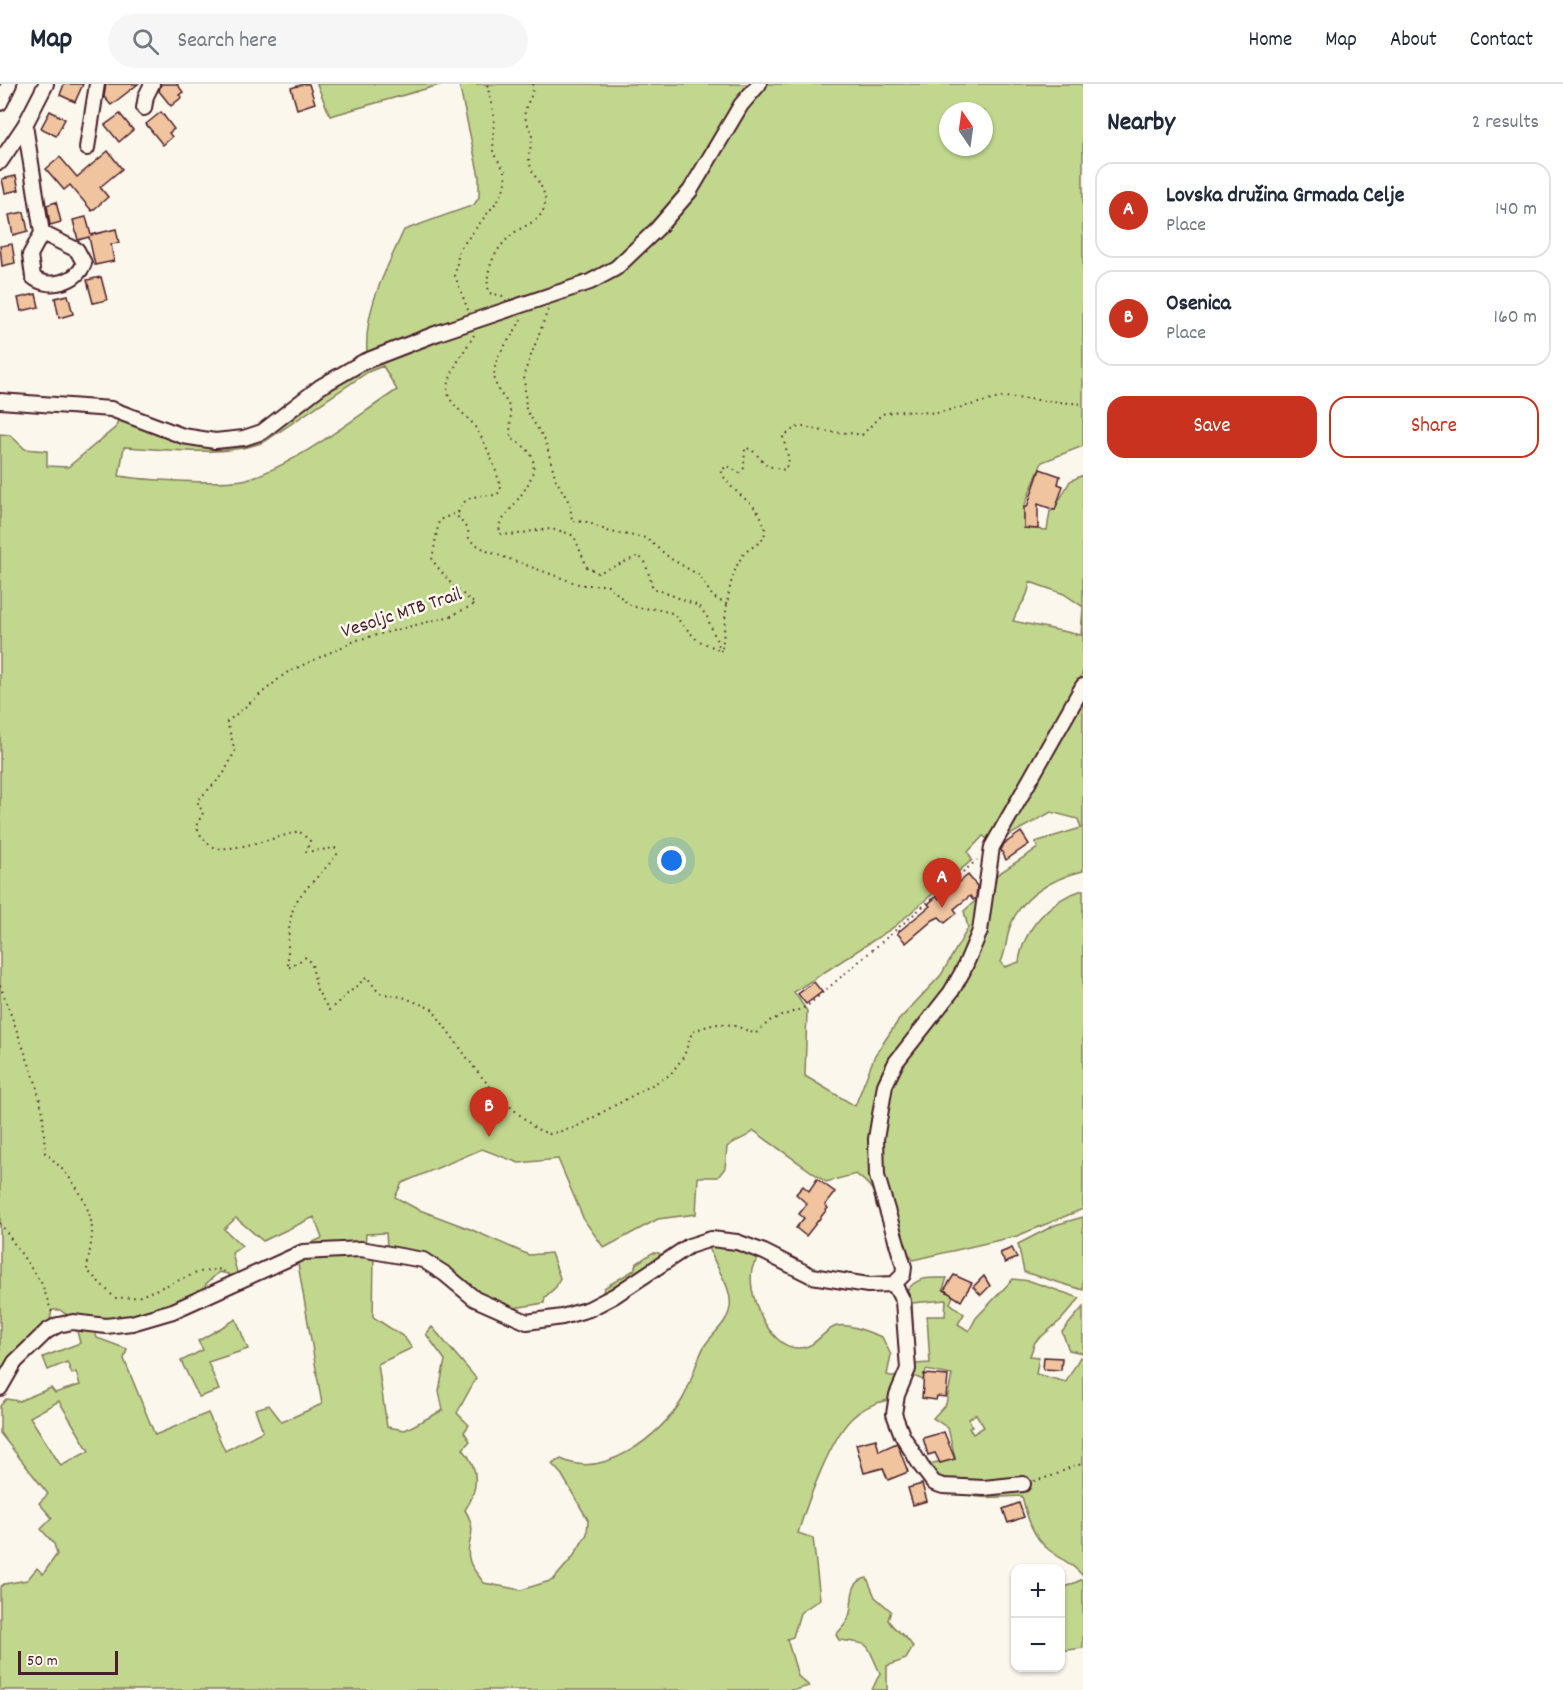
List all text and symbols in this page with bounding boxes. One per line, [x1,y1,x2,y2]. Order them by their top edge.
search box [108,14,528,68]
text: Map [30,21,72,61]
icon: search [129,25,162,58]
text: Search here [177,26,277,57]
text: Home [1248,26,1292,56]
text: Map [1325,26,1357,56]
text: About [1390,26,1437,56]
text: Contact [1470,26,1533,56]
north arrow [939,102,993,156]
text: Nearby [1107,105,1175,142]
text: 2 results [1472,109,1539,137]
text: Lovska družina Grmada Celje [1166,181,1404,212]
text: A [1123,196,1134,224]
text: 140 m [1495,196,1537,224]
text: Place [1166,212,1206,240]
text: Osenica [1166,289,1231,320]
text: B [1124,304,1133,332]
text: 160 m [1494,304,1537,332]
text: Place [1166,320,1206,348]
button: Save [1107,396,1317,458]
button: Share [1329,396,1539,458]
street label: Vesoljc MTB Trail [338,581,466,647]
your location [657,846,686,875]
pin: A [922,858,962,908]
pin: B [470,1088,508,1137]
map controls [1011,1564,1065,1672]
button: + [1011,1564,1065,1618]
button: − [1011,1618,1065,1672]
scale bar [18,1648,118,1676]
text: 50 m [27,1650,58,1673]

